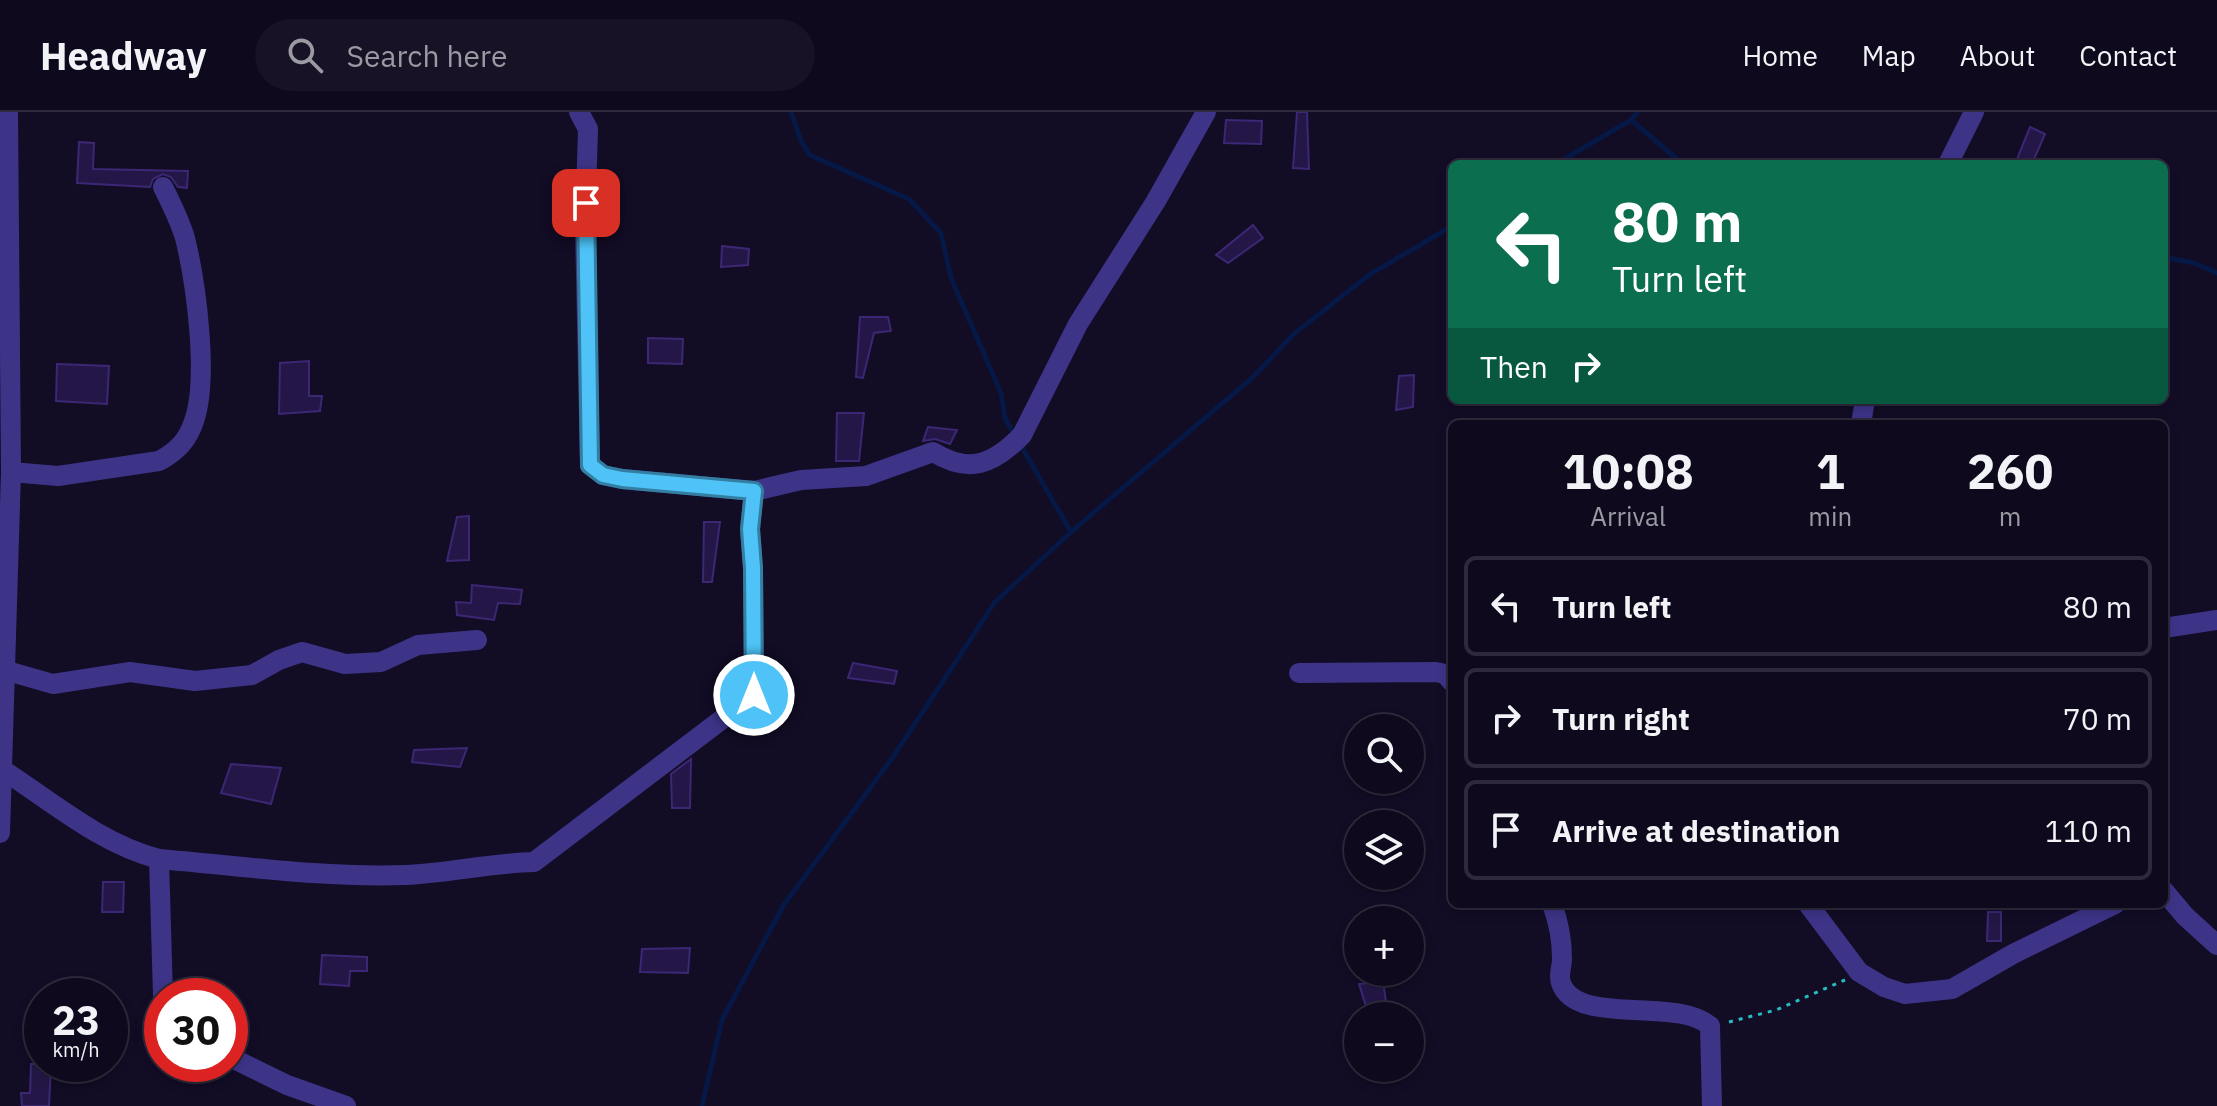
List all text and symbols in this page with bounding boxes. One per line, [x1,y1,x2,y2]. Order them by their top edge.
search box [255,19,815,91]
text: Headway [40,31,207,80]
icon: search [283,33,327,77]
text: Search here [347,36,507,75]
text: Home [1742,37,1818,74]
text: Map [1862,37,1916,74]
text: About [1960,37,2035,74]
text: Contact [2079,37,2177,74]
pin [552,169,620,237]
icon: arrive [564,181,608,225]
text: 80 m [1612,185,1742,257]
icon: left [1480,192,1584,296]
text: Turn left [1612,255,1747,302]
icon: right [1564,344,1608,388]
text: Then [1480,347,1548,386]
text: 10:08 [1563,440,1694,502]
text: 1 [1816,440,1845,502]
text: 260 [1967,440,2053,502]
text: Arrival [1590,499,1666,533]
text: min [1808,499,1852,533]
text: m [1999,499,2021,533]
icon: left [1484,584,1528,628]
text: Turn left [1552,587,1671,626]
text: 80 m [2063,587,2132,626]
position arrow [712,653,796,737]
icon: right [1484,696,1528,740]
text: Turn right [1552,699,1690,738]
text: 70 m [2063,699,2132,738]
map controls [1344,714,1424,1082]
button: search [1344,714,1424,794]
icon: arrive [1484,808,1528,852]
button: layers [1344,810,1424,890]
text: Arrive at destination [1552,811,1840,850]
text: 110 m [2045,811,2132,850]
button: + [1344,906,1424,986]
speed limit sign: 30 [144,978,248,1082]
text: 23 [52,994,100,1046]
button: − [1344,1002,1424,1082]
text: km/h [52,1036,100,1063]

